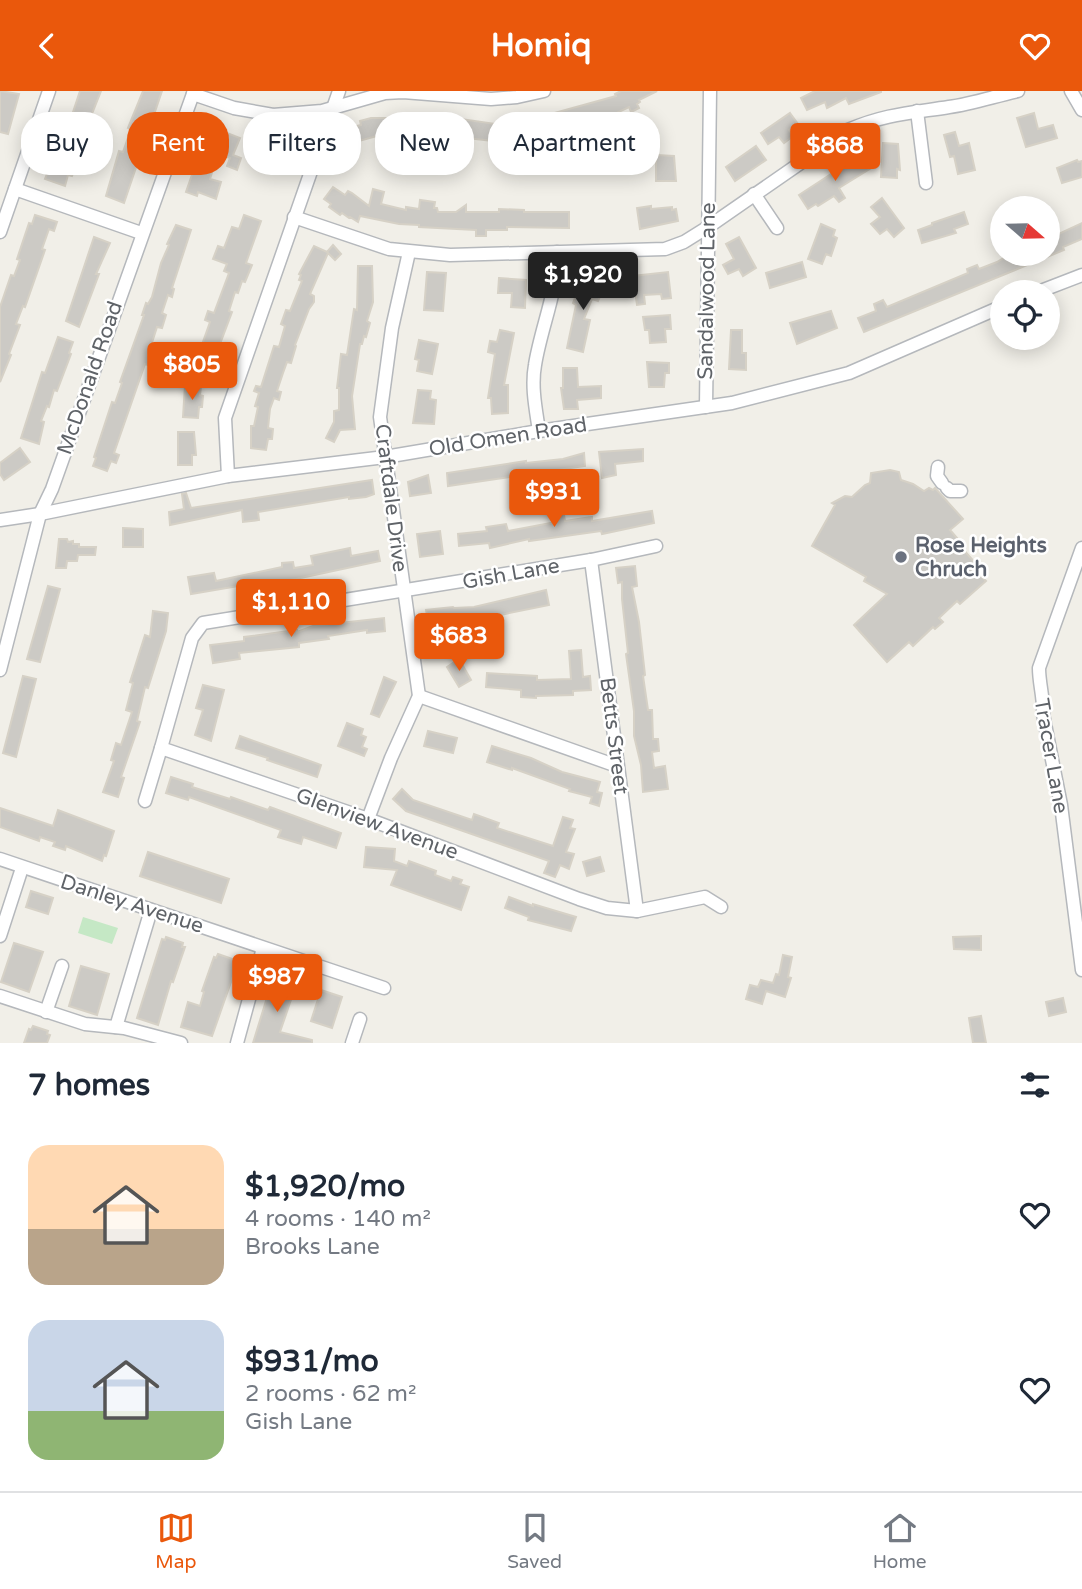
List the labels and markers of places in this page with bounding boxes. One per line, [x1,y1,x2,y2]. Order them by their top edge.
pin: $868 [794,123,876,183]
pin: $1,920 [526,253,640,312]
pin: $805 [151,343,233,402]
pin: $931 [513,469,595,529]
place label: Rose Heights Chruch [915,533,1047,582]
marker: Rose Heights Chruch [893,549,909,565]
pin: $1,110 [234,580,348,639]
pin: $683 [418,613,500,673]
pin: $987 [236,955,318,1014]

